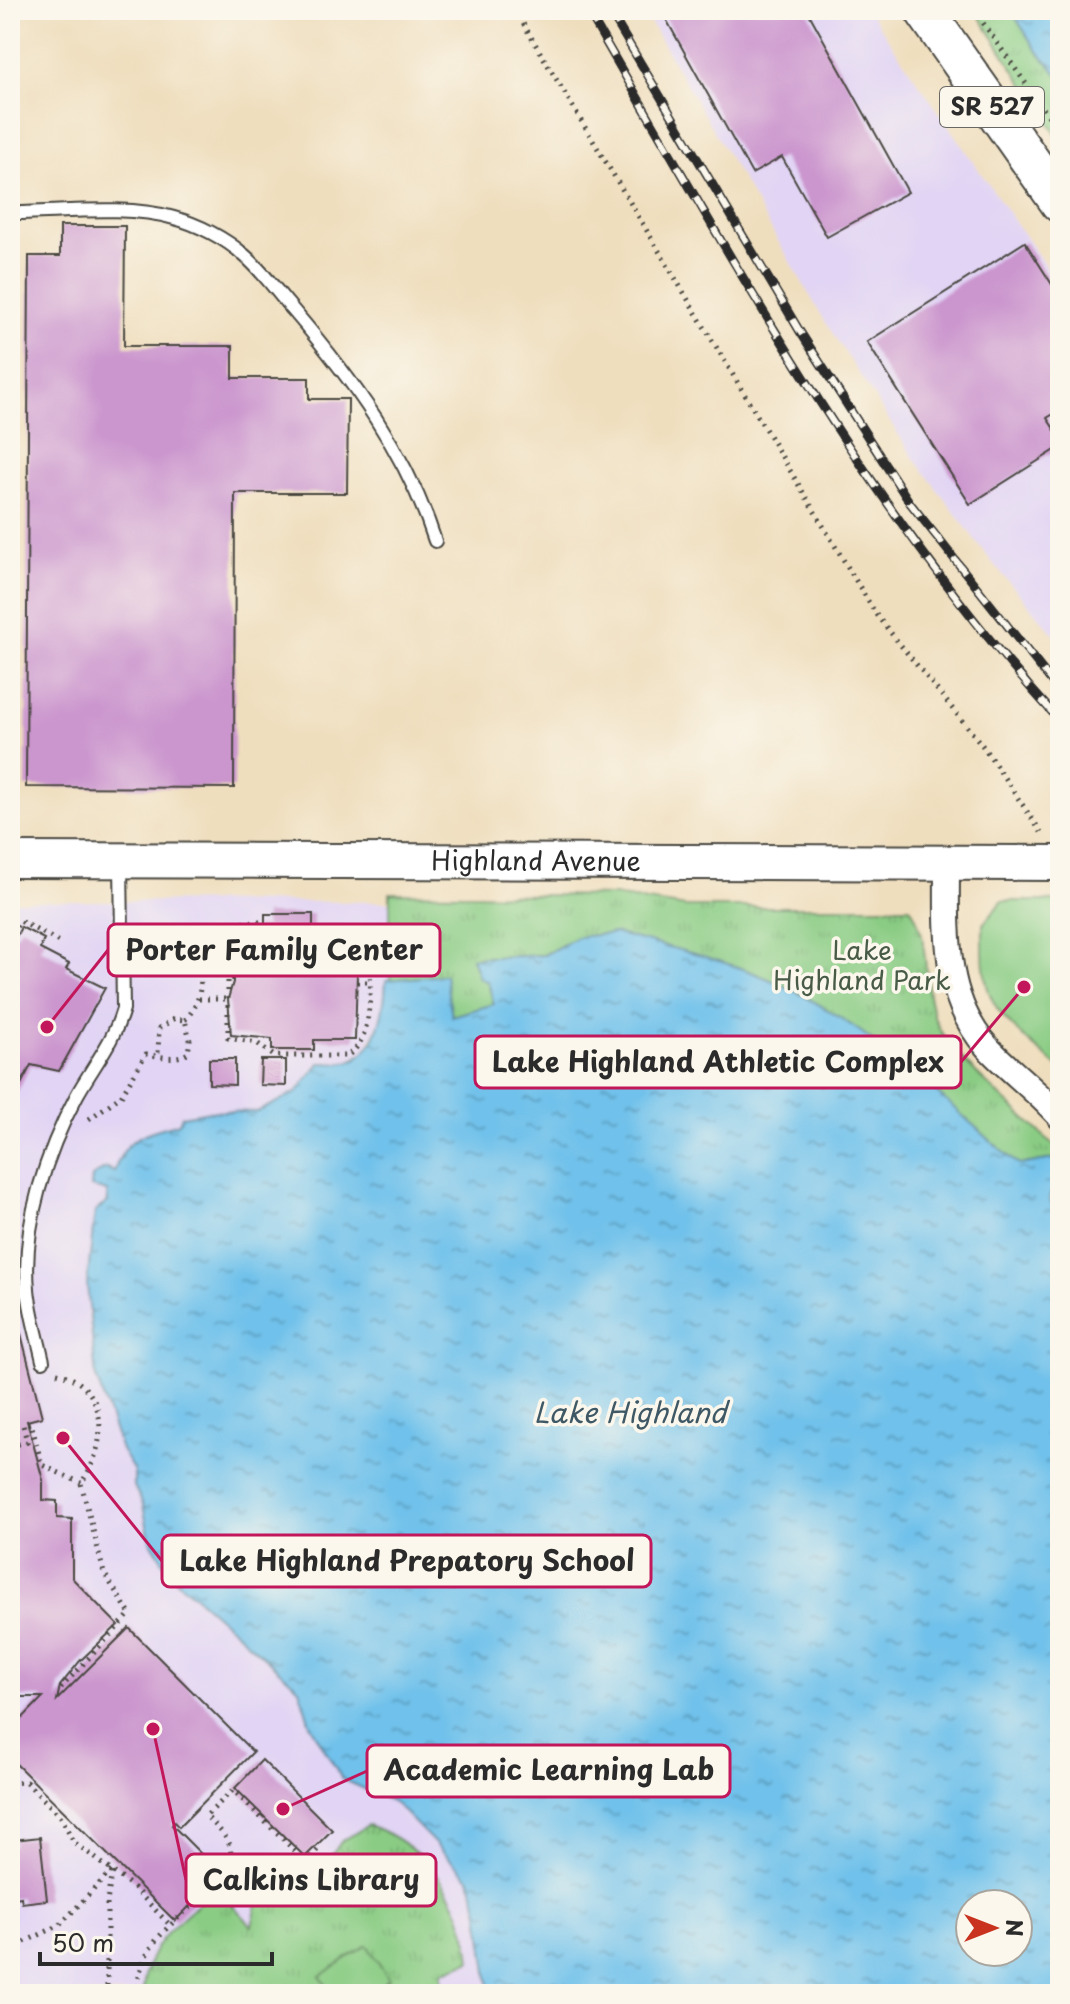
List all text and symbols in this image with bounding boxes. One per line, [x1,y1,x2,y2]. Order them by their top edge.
road number: SR 527 [940,87,1044,127]
street label: Highland Avenue [431,840,641,880]
callout: Porter Family Center [108,924,440,976]
text: Porter Family Center [125,927,423,970]
park label: Lake Highland Park [773,930,951,999]
callout: Lake Highland Athletic Complex [475,1036,961,1088]
text: Lake Highland Athletic Complex [492,1039,944,1082]
water label: Lake Highland [534,1390,731,1433]
callout: Lake Highland Prepatory School [162,1535,651,1587]
text: Lake Highland Prepatory School [179,1538,635,1581]
callout: Academic Learning Lab [367,1745,730,1797]
text: Academic Learning Lab [383,1747,714,1790]
callout: Calkins Library [186,1854,436,1906]
text: Calkins Library [202,1857,420,1900]
north arrow [954,1888,1034,1968]
scale bar [40,1916,272,1966]
text: N [999,1919,1032,1937]
text: 50 m [52,1924,114,1960]

